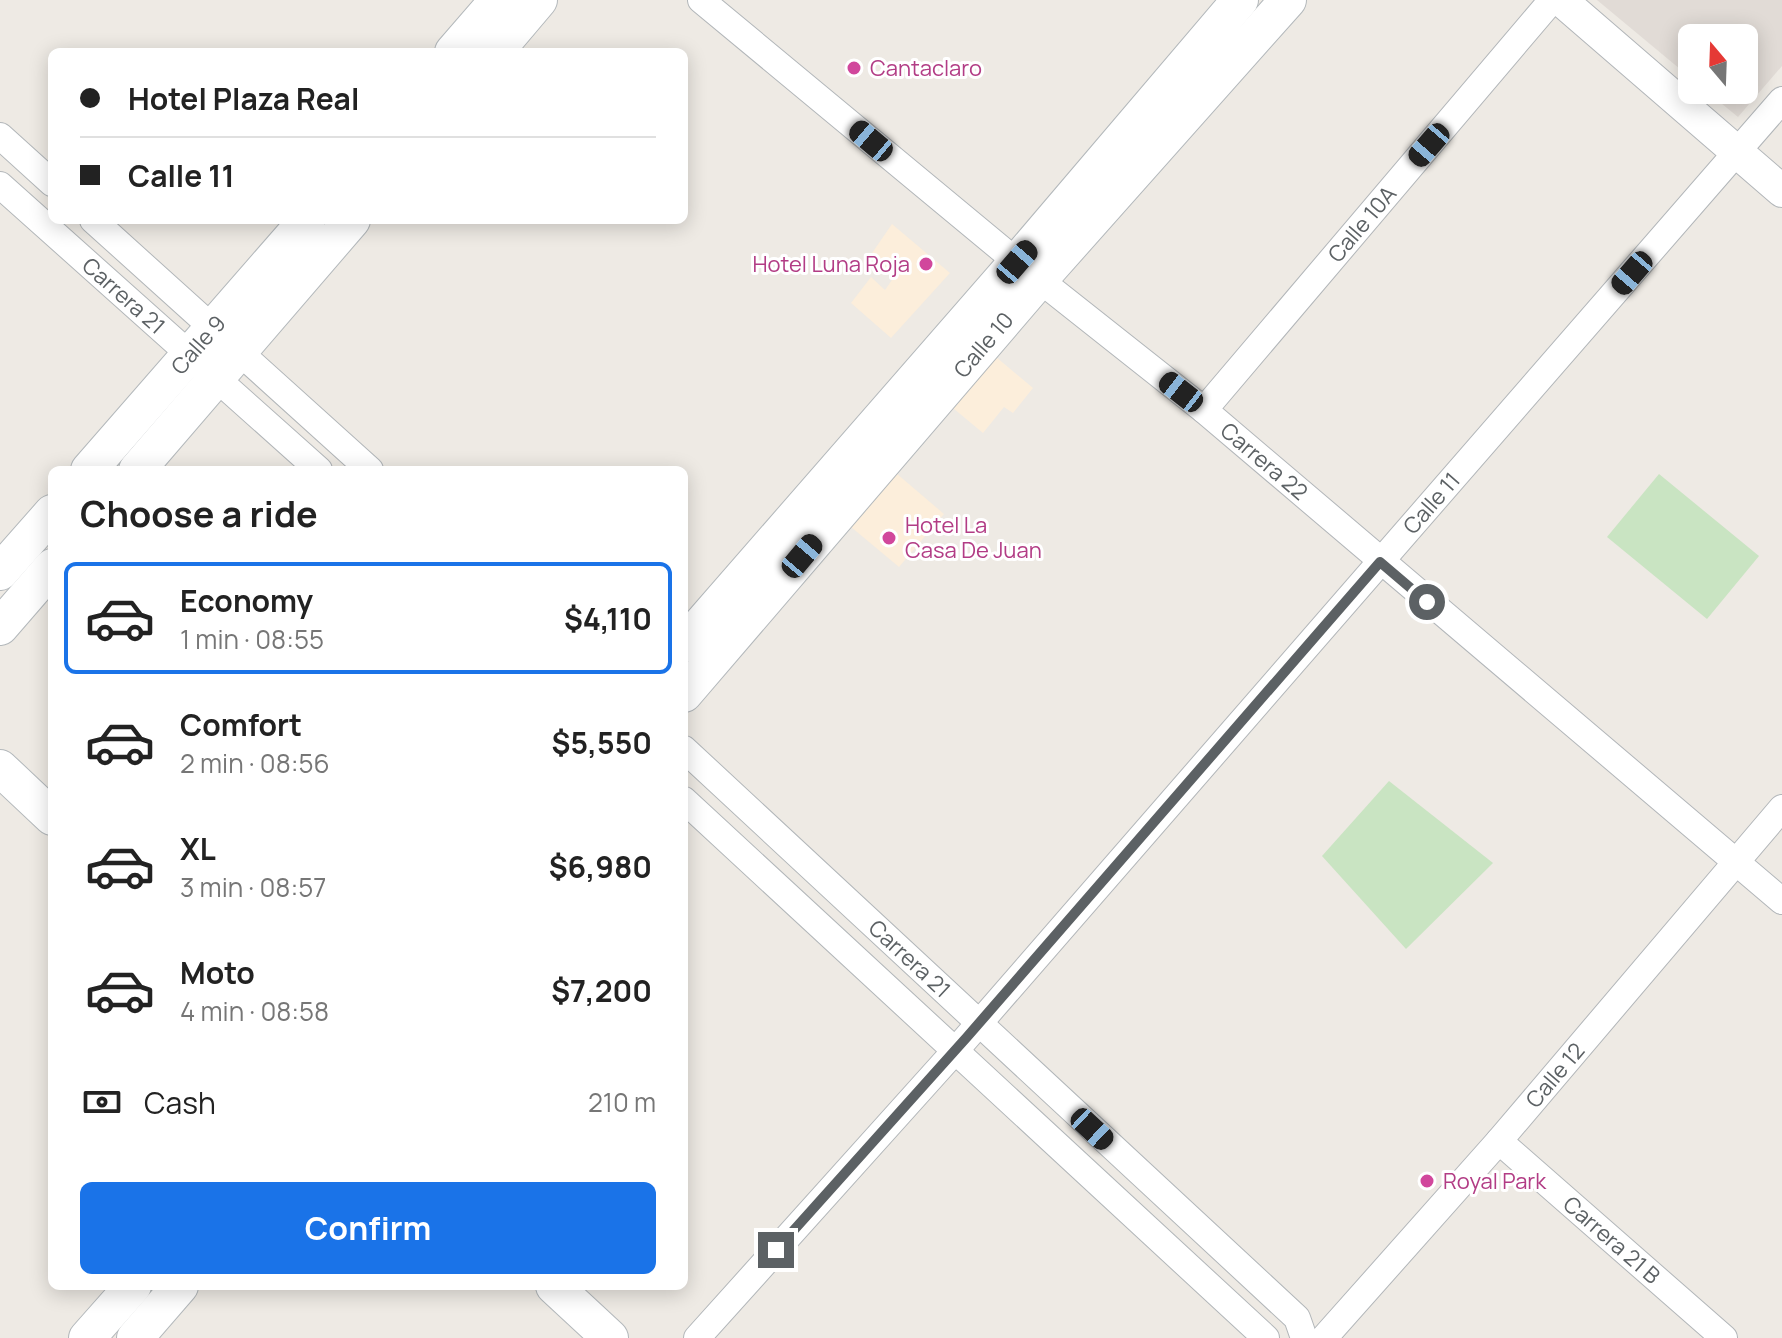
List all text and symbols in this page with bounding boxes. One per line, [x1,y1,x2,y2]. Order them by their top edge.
north arrow [1678,24,1758,104]
map controls [1678,24,1758,104]
place label: Cantaclaro [870,53,982,83]
marker: Cantaclaro [845,59,863,77]
text: Hotel Plaza Real [128,78,359,119]
car [845,116,897,166]
car [1404,119,1454,171]
text: Calle 11 [128,155,235,196]
street label: Calle 10A [1321,179,1403,269]
car [992,236,1042,288]
car [1607,247,1657,299]
place label: Hotel Luna Roja [753,249,910,279]
street label: Carrera 21 [76,251,172,341]
marker: Hotel Luna Roja [917,255,935,273]
street label: Calle 10 [947,306,1020,384]
street label: Calle 9 [164,309,232,381]
car [1155,368,1207,416]
street label: Carrera 22 [1214,416,1314,507]
street label: Calle 11 [1396,466,1467,540]
text: Choose a ride [80,489,318,538]
place label: Hotel La Casa De Juan [905,510,1042,565]
marker: Hotel La Casa De Juan [880,529,898,547]
car [777,530,827,582]
text: Economy [180,580,313,621]
icon: car [84,582,156,654]
route start [1409,584,1445,620]
text: $4,110 [564,598,652,639]
text: 1 min · 08:55 [180,621,324,657]
text: Comfort [180,704,302,745]
icon: car [84,706,156,778]
text: $5,550 [552,722,652,763]
text: 2 min · 08:56 [180,745,330,781]
text: XL [180,828,216,869]
icon: car [84,830,156,902]
text: $6,980 [549,846,652,887]
text: 3 min · 08:57 [180,869,326,905]
street label: Carrera 21 [862,913,957,1004]
text: Moto [180,952,255,993]
icon: car [84,954,156,1026]
text: $7,200 [551,970,652,1011]
text: 4 min · 08:58 [180,993,329,1029]
street label: Calle 12 [1519,1036,1591,1114]
icon: cash [80,1080,124,1124]
text: Cash [144,1082,216,1123]
text: 210 m [588,1084,656,1120]
car [1066,1104,1118,1154]
place label: Royal Park [1443,1166,1547,1196]
marker: Royal Park [1418,1172,1436,1190]
button: Confirm [80,1182,656,1274]
street label: Carrera 21 B [1557,1189,1667,1291]
route end [758,1232,794,1268]

